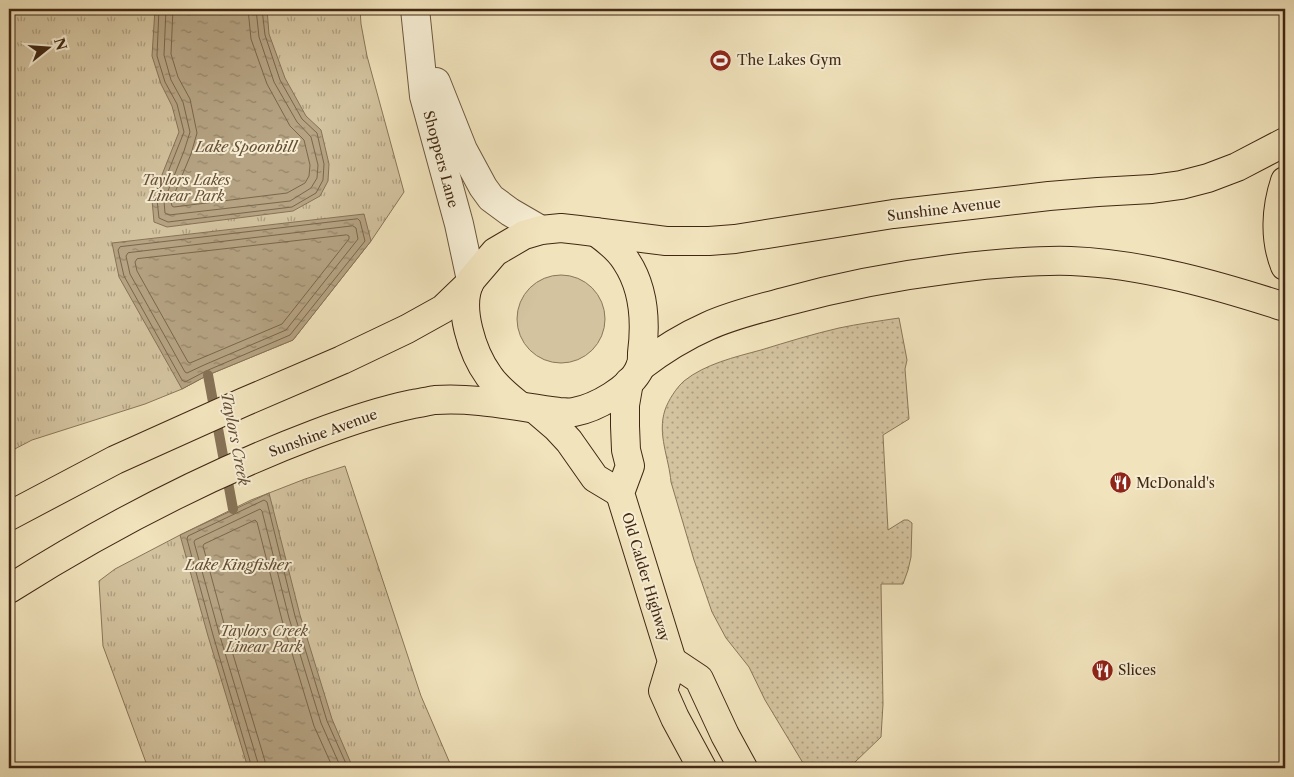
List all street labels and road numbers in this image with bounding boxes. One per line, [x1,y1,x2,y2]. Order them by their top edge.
street label: Shoppers Lane [419,109,463,210]
street label: Sunshine Avenue [886,193,1002,225]
street label: Sunshine Avenue [266,405,380,461]
street label: Old Calder Highway [618,510,674,644]

